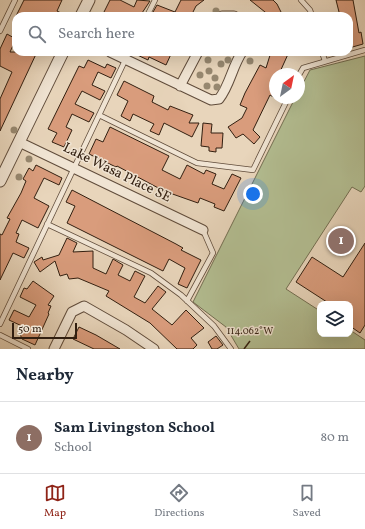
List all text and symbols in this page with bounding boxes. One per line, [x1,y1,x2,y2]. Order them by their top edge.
search box [12,12,353,56]
icon: search [26,23,48,45]
text: Search here [58,24,135,45]
north arrow [269,68,305,104]
street label: Lake Wasa Place SE [60,139,174,207]
your location [243,184,263,204]
pin: 1 [328,226,354,256]
map controls [317,301,353,337]
button: layers [317,301,353,337]
scale bar [12,321,77,340]
text: 50 m [18,322,42,337]
text: 114.062°W [227,324,273,338]
text: Nearby [16,364,74,387]
text: Sam Livingston School [54,418,215,439]
text: 1 [26,429,32,447]
text: 80 m [320,429,349,447]
text: School [54,439,92,457]
tab: Map [44,482,66,521]
tab: Directions [154,482,205,521]
tab: Saved [293,482,321,521]

